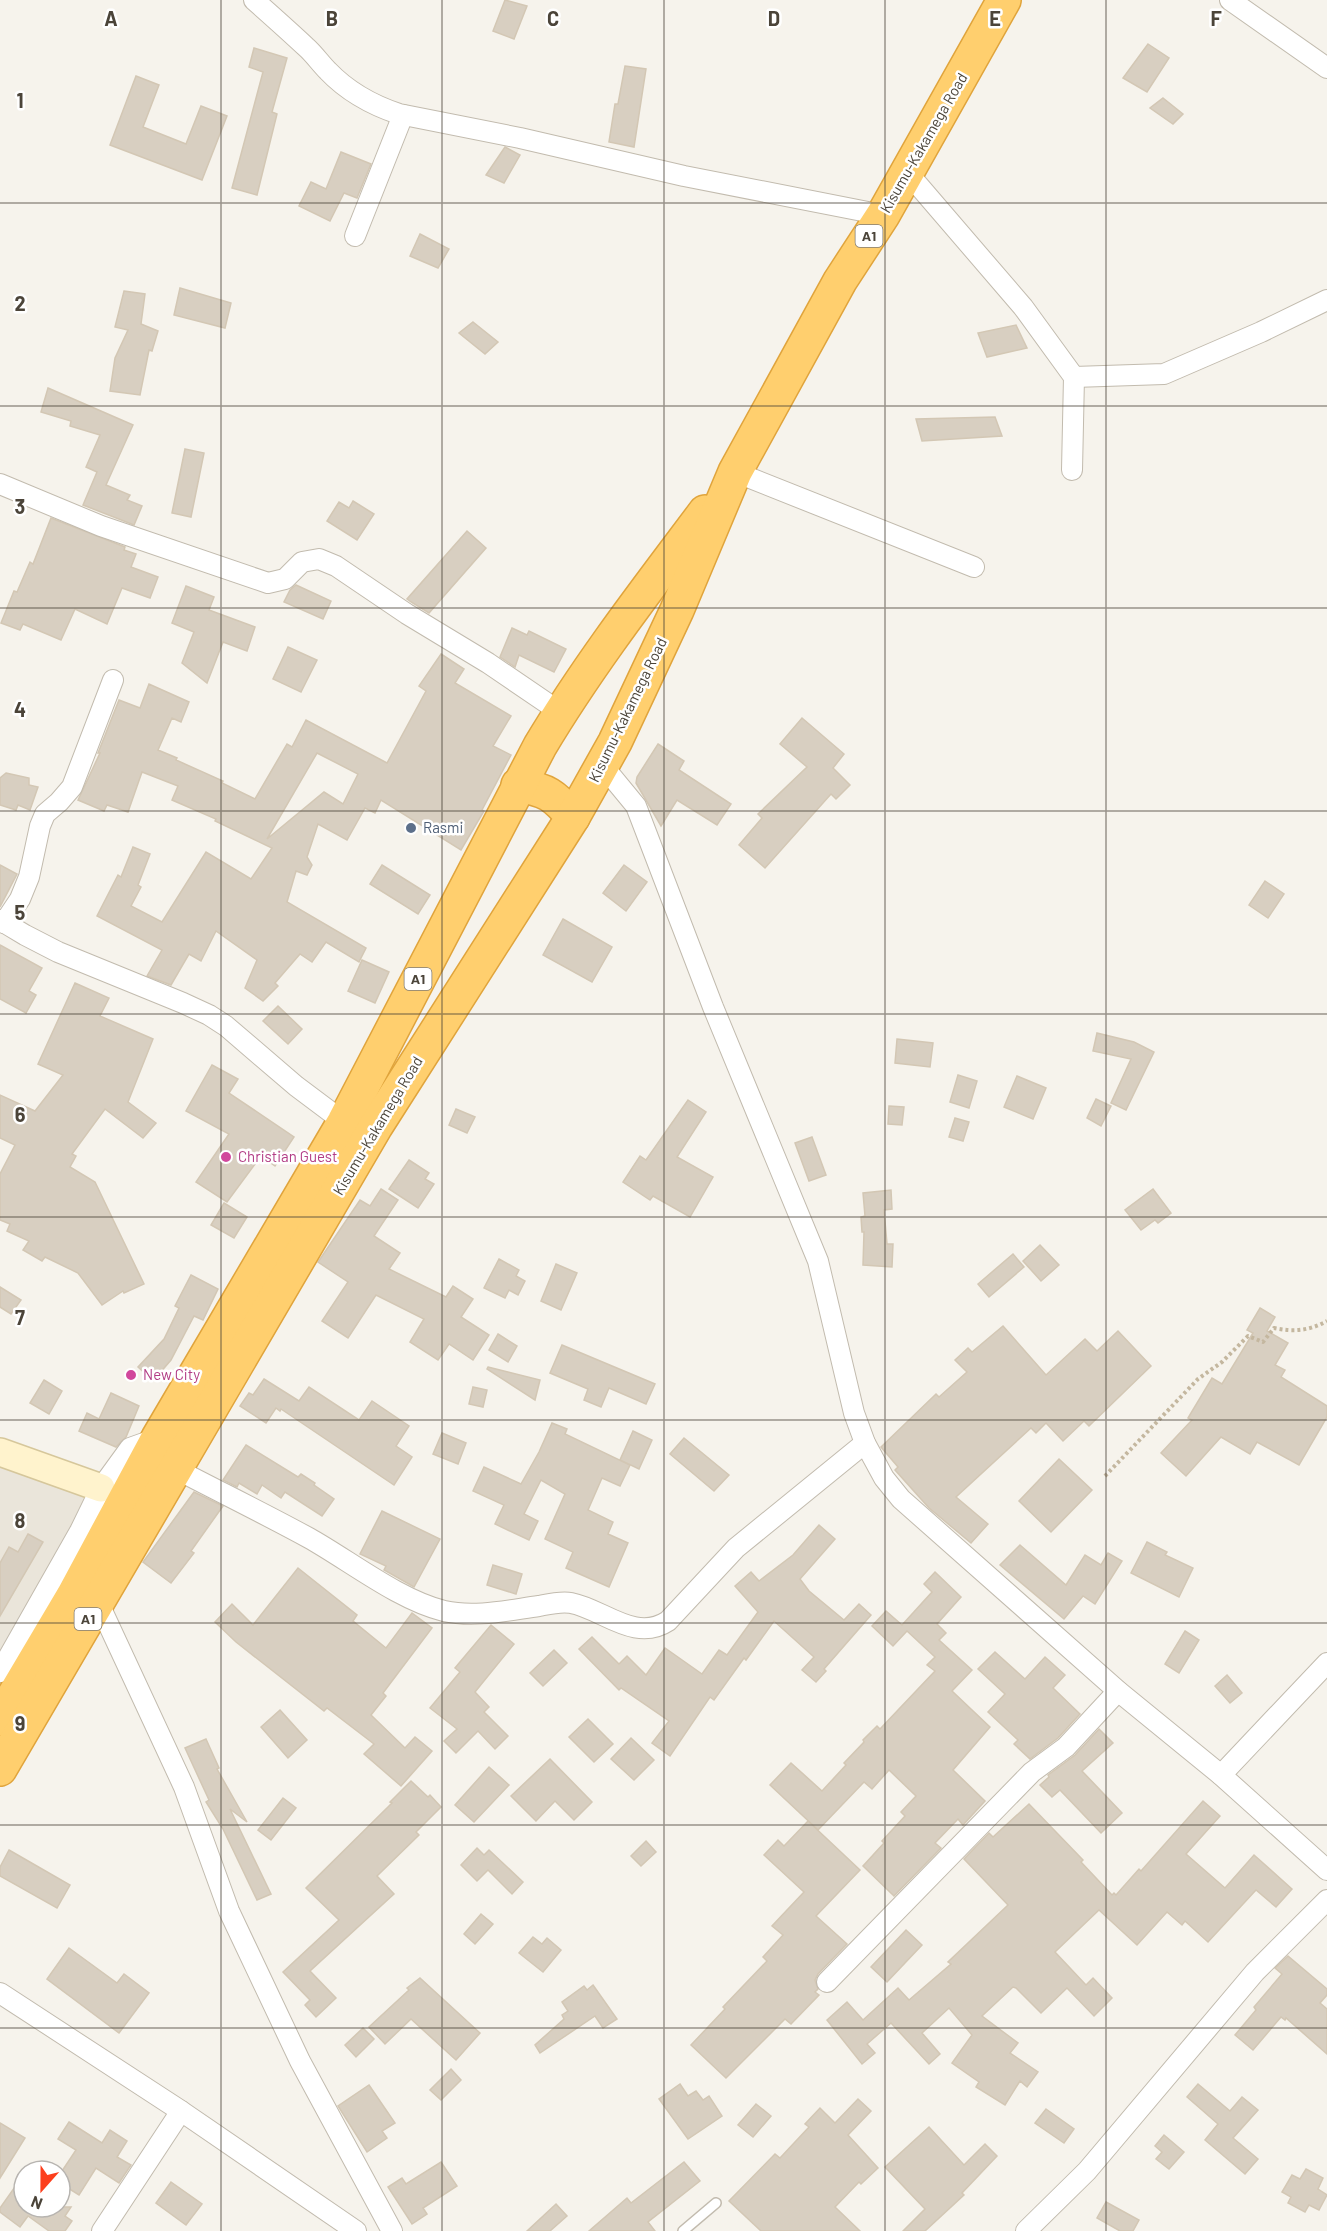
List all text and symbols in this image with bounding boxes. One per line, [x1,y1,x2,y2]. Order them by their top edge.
text: A [104,6,118,30]
text: B [326,6,338,30]
text: C [547,6,559,30]
text: D [768,6,780,30]
text: E [989,6,1001,30]
text: F [1210,6,1222,30]
street label: Kisumu-Kakamega Road [876,69,971,216]
text: 1 [16,88,24,112]
road number: A1 [856,225,882,247]
text: 2 [14,291,26,315]
text: 3 [15,494,25,518]
street label: Kisumu-Kakamega Road [584,634,670,785]
text: 4 [14,697,26,721]
place label: Rasmi [423,818,463,836]
marker: Rasmi [404,821,418,835]
text: 5 [15,900,26,924]
road number: A1 [404,968,432,990]
street label: Kisumu-Kakamega Road [329,1053,426,1198]
text: 6 [15,1102,26,1126]
place label: Christian Guest [238,1147,337,1165]
marker: Christian Guest [219,1150,233,1164]
text: 7 [15,1305,25,1329]
place label: New City [143,1365,200,1383]
marker: New City [124,1368,138,1382]
text: 8 [15,1508,26,1532]
road number: A1 [74,1608,101,1630]
text: 9 [15,1711,25,1735]
north arrow [12,2159,72,2219]
text: N [28,2193,45,2214]

